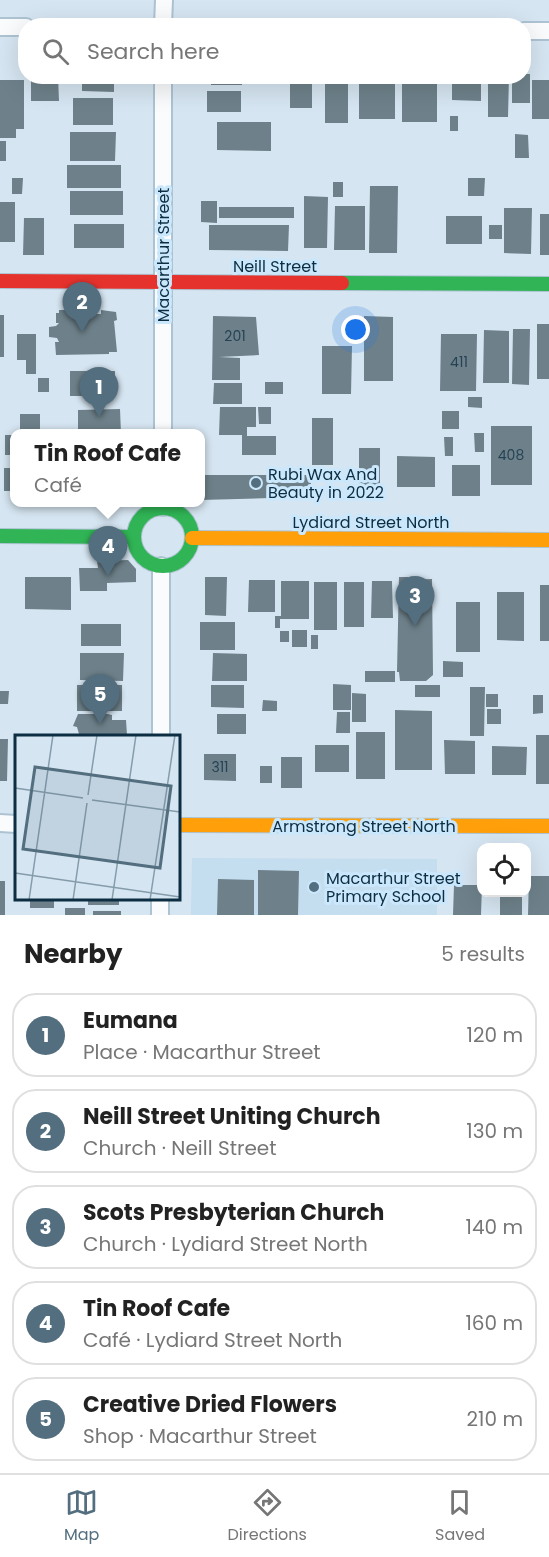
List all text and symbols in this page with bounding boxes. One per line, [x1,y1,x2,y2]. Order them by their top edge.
search box [18,18,531,84]
icon: search [39,35,72,68]
text: Search here [87,36,220,67]
street label: Macarthur Street [152,188,175,322]
street label: Neill Street [233,255,317,278]
pin: 2 [62,282,101,332]
your location [341,315,370,344]
house number: 201 [224,326,246,346]
house number: 411 [450,352,468,372]
pin: 1 [80,368,118,417]
popup [10,429,205,507]
text: Tin Roof Cafe [34,438,181,469]
house number: 408 [498,445,524,465]
place label: Rubi Wax And Beauty in 2022 [268,463,384,504]
text: Café [34,471,82,499]
marker: Rubi Wax And Beauty in 2022 [249,476,263,490]
street label: Lydiard Street North [292,511,450,534]
pin: 4 [88,526,128,576]
pin: 3 [396,576,434,626]
pin: 5 [80,674,120,724]
inset map [15,735,180,900]
house number: 311 [211,757,229,777]
street label: Armstrong Street North [272,815,456,838]
map controls [477,843,531,897]
button: locate [477,843,531,897]
place label: Macarthur Street Primary School [326,867,461,908]
marker: Macarthur Street Primary School [307,880,321,894]
text: Nearby [24,936,122,972]
text: 5 results [441,940,525,968]
text: Eumana [83,1005,178,1036]
text: 1 [42,1021,49,1049]
text: 120 m [467,1021,523,1049]
text: Place · Macarthur Street [83,1038,321,1066]
text: Neill Street Uniting Church [83,1101,380,1132]
text: 2 [40,1117,51,1145]
text: 130 m [466,1117,523,1145]
text: Church · Neill Street [83,1134,276,1162]
text: Scots Presbyterian Church [83,1197,384,1228]
text: 3 [39,1213,52,1241]
text: 140 m [466,1213,523,1241]
text: Church · Lydiard Street North [83,1230,368,1258]
text: Tin Roof Cafe [83,1293,230,1324]
text: 4 [39,1309,52,1337]
text: 160 m [465,1309,523,1337]
text: Café · Lydiard Street North [83,1326,342,1354]
text: Creative Dried Flowers [83,1389,337,1420]
text: 5 [39,1405,52,1433]
text: 210 m [467,1405,523,1433]
text: Shop · Macarthur Street [83,1422,317,1450]
tab: Map [64,1486,99,1547]
tab: Directions [228,1486,307,1547]
tab: Saved [435,1486,485,1547]

